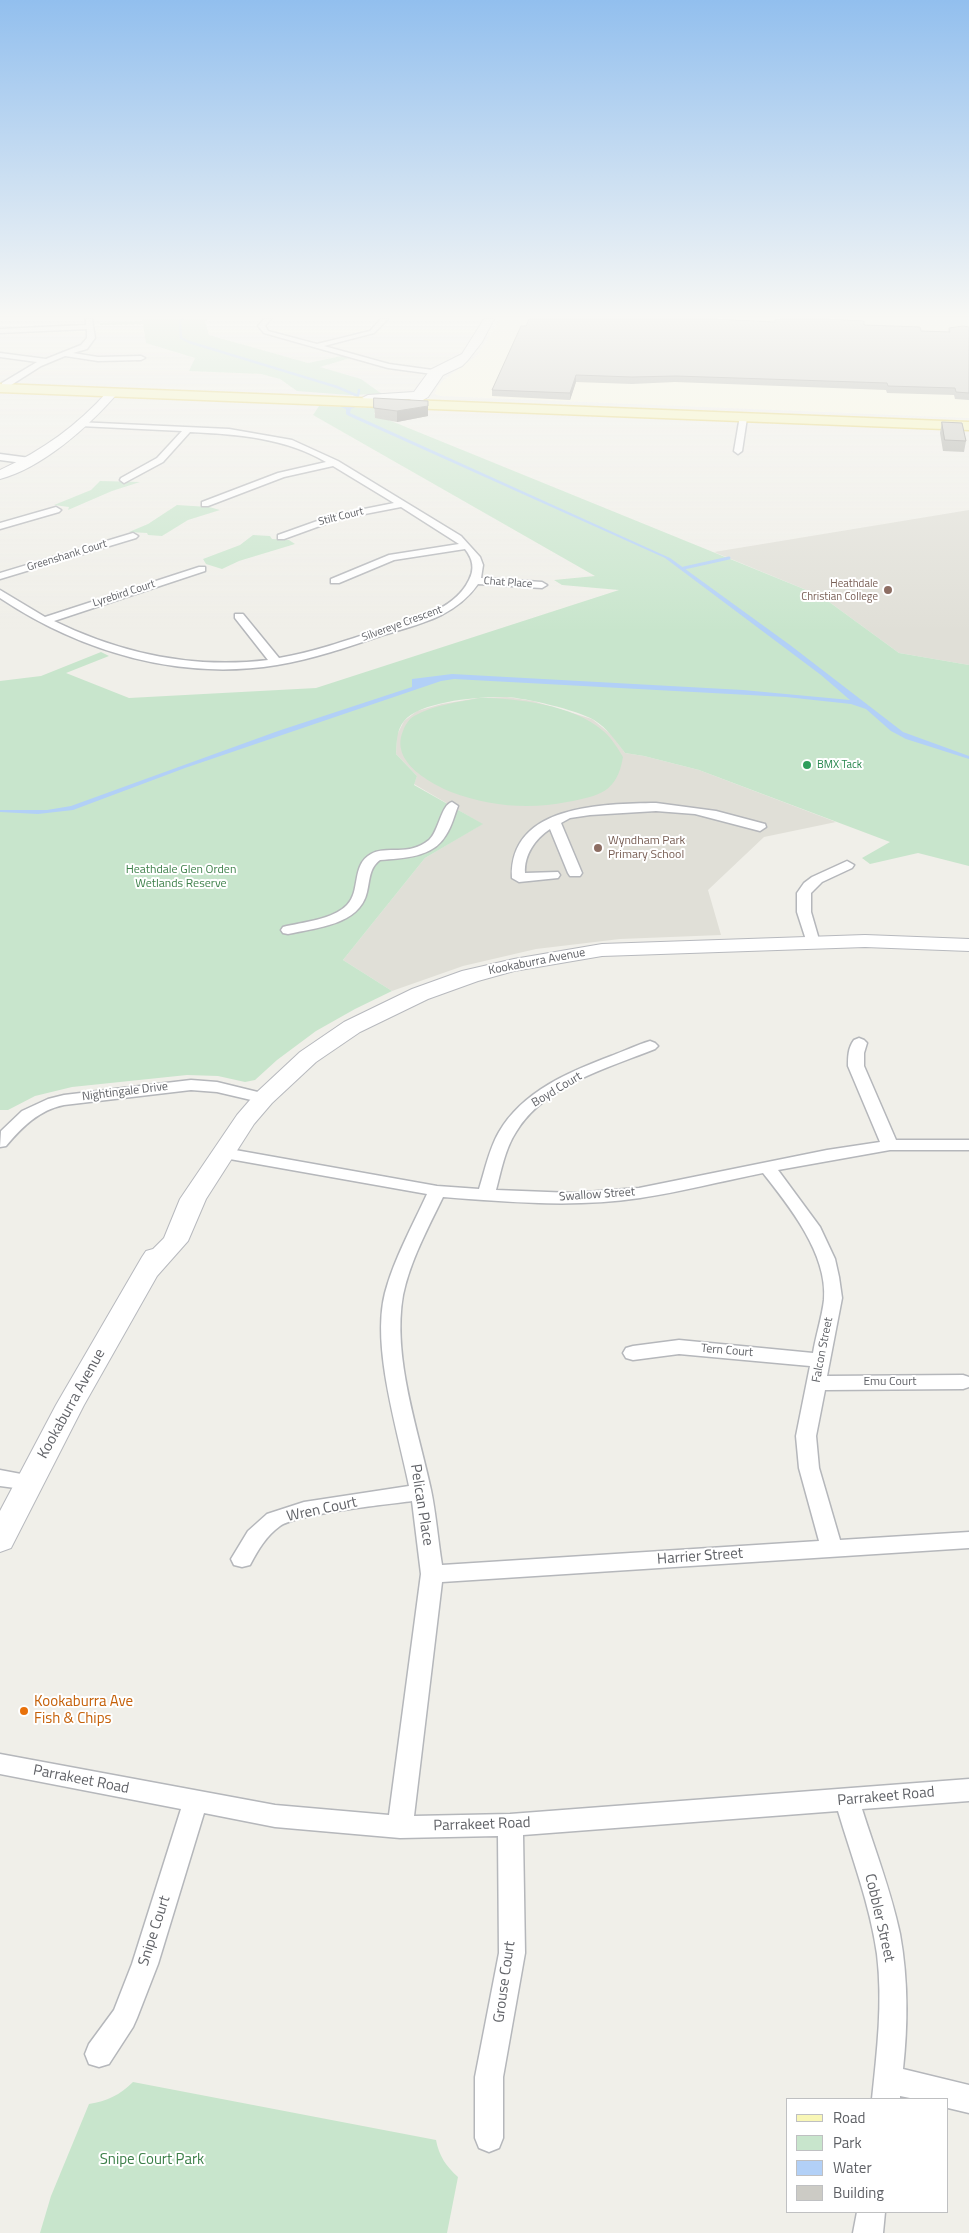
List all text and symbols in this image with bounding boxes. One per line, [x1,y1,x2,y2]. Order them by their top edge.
street label: Stilt Court [317,505,365,529]
street label: Greenshank Court [25,538,109,574]
street label: Chat Place [483,575,533,591]
place label: Heathdale Christian College [801,577,878,603]
street label: Lyrebird Court [91,578,157,610]
marker: Heathdale Christian College [882,584,894,596]
street label: Silvereye Crescent [360,603,444,645]
place label: BMX Tack [817,758,862,772]
marker: BMX Tack [801,759,813,771]
place label: Wyndham Park Primary School [608,834,685,862]
marker: Wyndham Park Primary School [592,842,604,854]
park label: Heathdale Glen Orden Wetlands Reserve [126,863,236,891]
street label: Kookaburra Avenue [487,946,587,978]
street label: Boyd Court [529,1069,585,1111]
street label: Nightingale Drive [81,1080,169,1104]
street label: Swallow Street [559,1185,635,1205]
street label: Falcon Street [810,1316,836,1384]
street label: Tern Court [700,1342,754,1360]
street label: Kookaburra Avenue [34,1346,110,1462]
street label: Emu Court [863,1375,917,1389]
street label: Pelican Place [406,1463,436,1547]
street label: Wren Court [285,1494,359,1526]
street label: Harrier Street [656,1545,744,1569]
place label: Kookaburra Ave Fish & Chips [34,1693,133,1728]
marker: Kookaburra Ave Fish & Chips [18,1705,30,1717]
street label: Parrakeet Road [31,1762,131,1798]
street label: Parrakeet Road [837,1784,935,1810]
street label: Parrakeet Road [433,1814,531,1836]
street label: Cobbler Street [860,1872,898,1964]
street label: Snipe Court [135,1894,175,1968]
street label: Grouse Court [490,1940,520,2024]
legend [786,2098,949,2213]
text: Road [833,2106,865,2129]
text: Park [833,2131,862,2154]
park label: Snipe Court Park [100,2151,204,2169]
text: Water [833,2156,872,2179]
text: Building [833,2181,884,2204]

